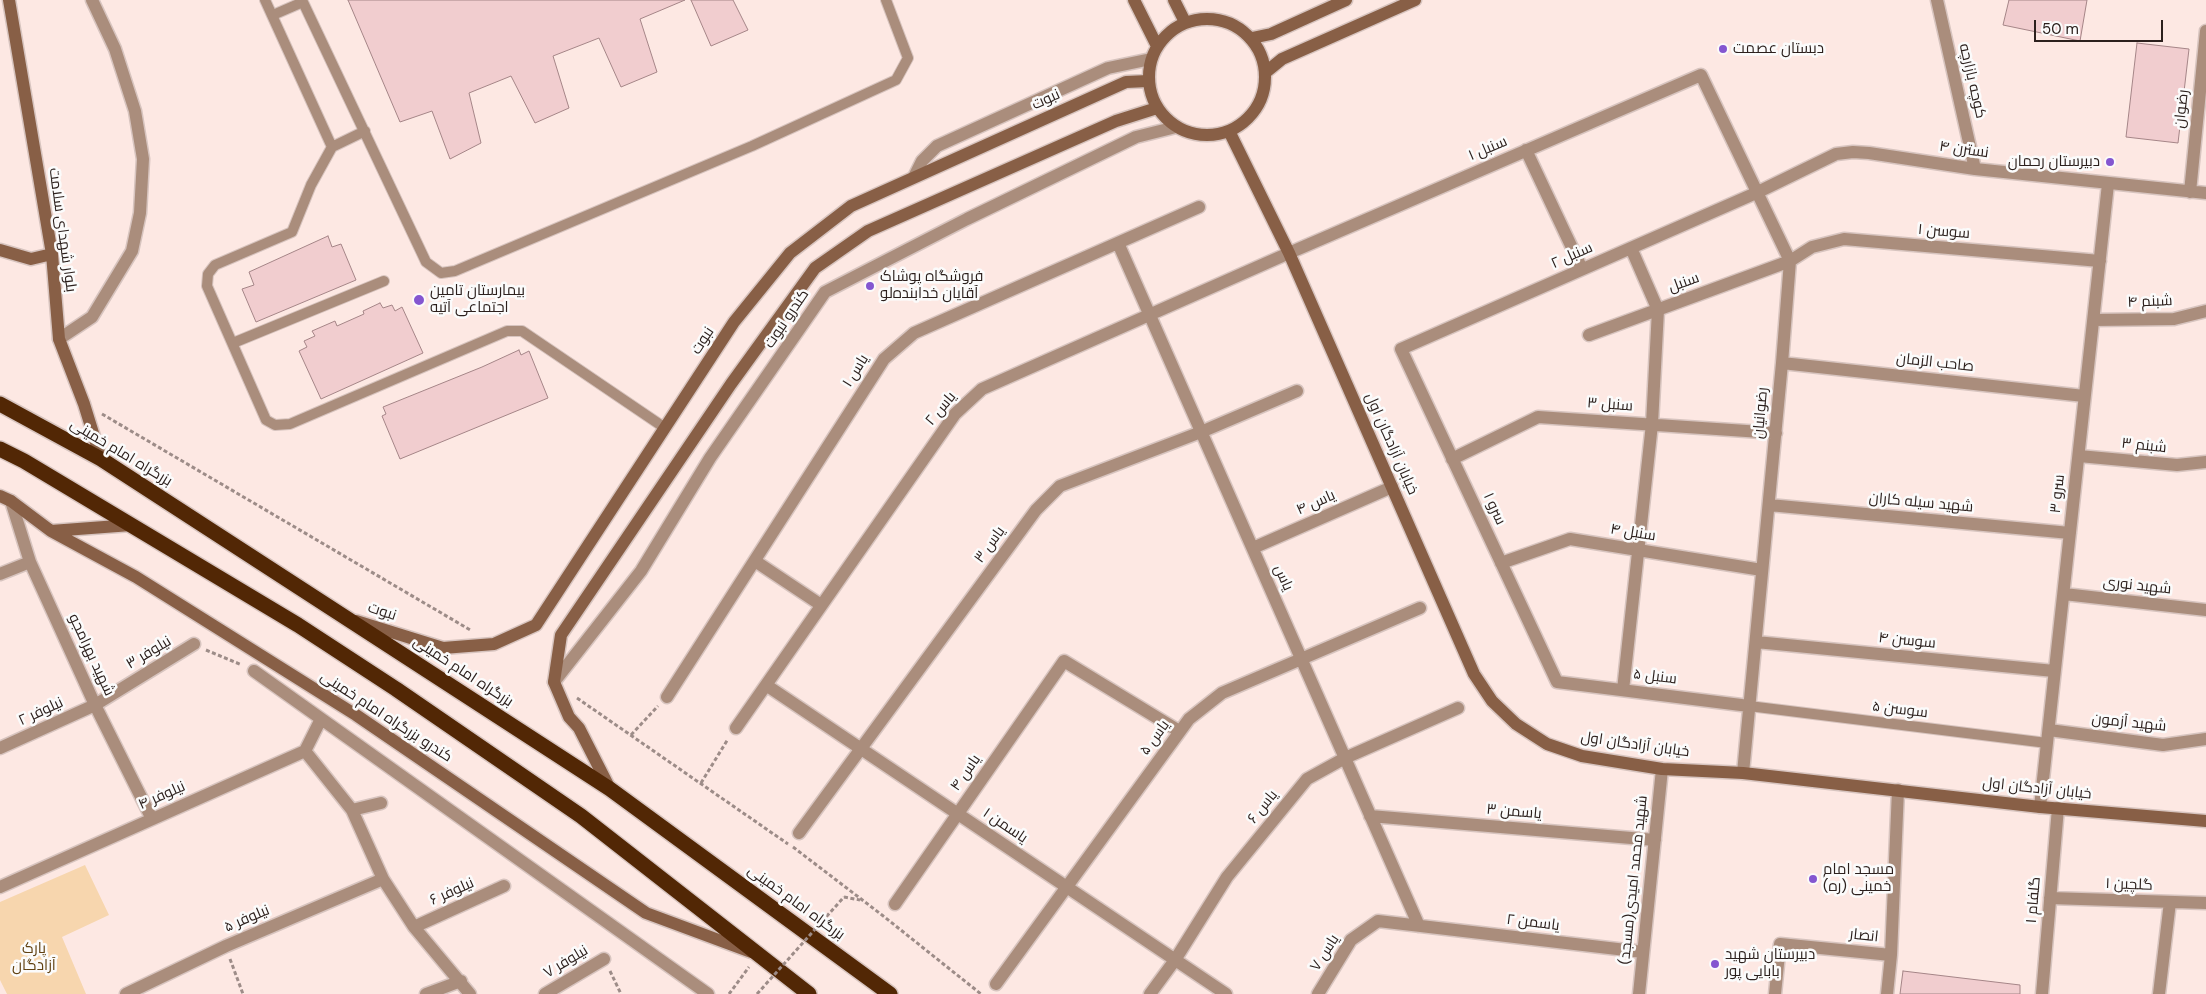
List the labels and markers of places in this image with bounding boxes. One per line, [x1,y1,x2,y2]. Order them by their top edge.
place label: دبستان عصمت [1733,40,1824,58]
marker: دبستان عصمت [1717,43,1729,55]
place label: دبیرستان رحمان [2008,153,2100,171]
marker: دبیرستان رحمان [2104,156,2116,168]
place label: فروشگاه پوشاک آقایان خدابنده‌لو [880,268,983,303]
marker: فروشگاه پوشاک آقایان خدابنده‌لو [864,280,876,292]
place label: بیمارستان تامین اجتماعی آتیه [430,282,525,317]
marker: بیمارستان تامین اجتماعی آتیه [412,293,426,307]
place label: مسجد امام خمینی (ره) [1823,861,1894,896]
marker: مسجد امام خمینی (ره) [1807,873,1819,885]
place label: دبیرستان شهید بابایی پور [1725,946,1815,981]
marker: دبیرستان شهید بابایی پور [1709,958,1721,970]

